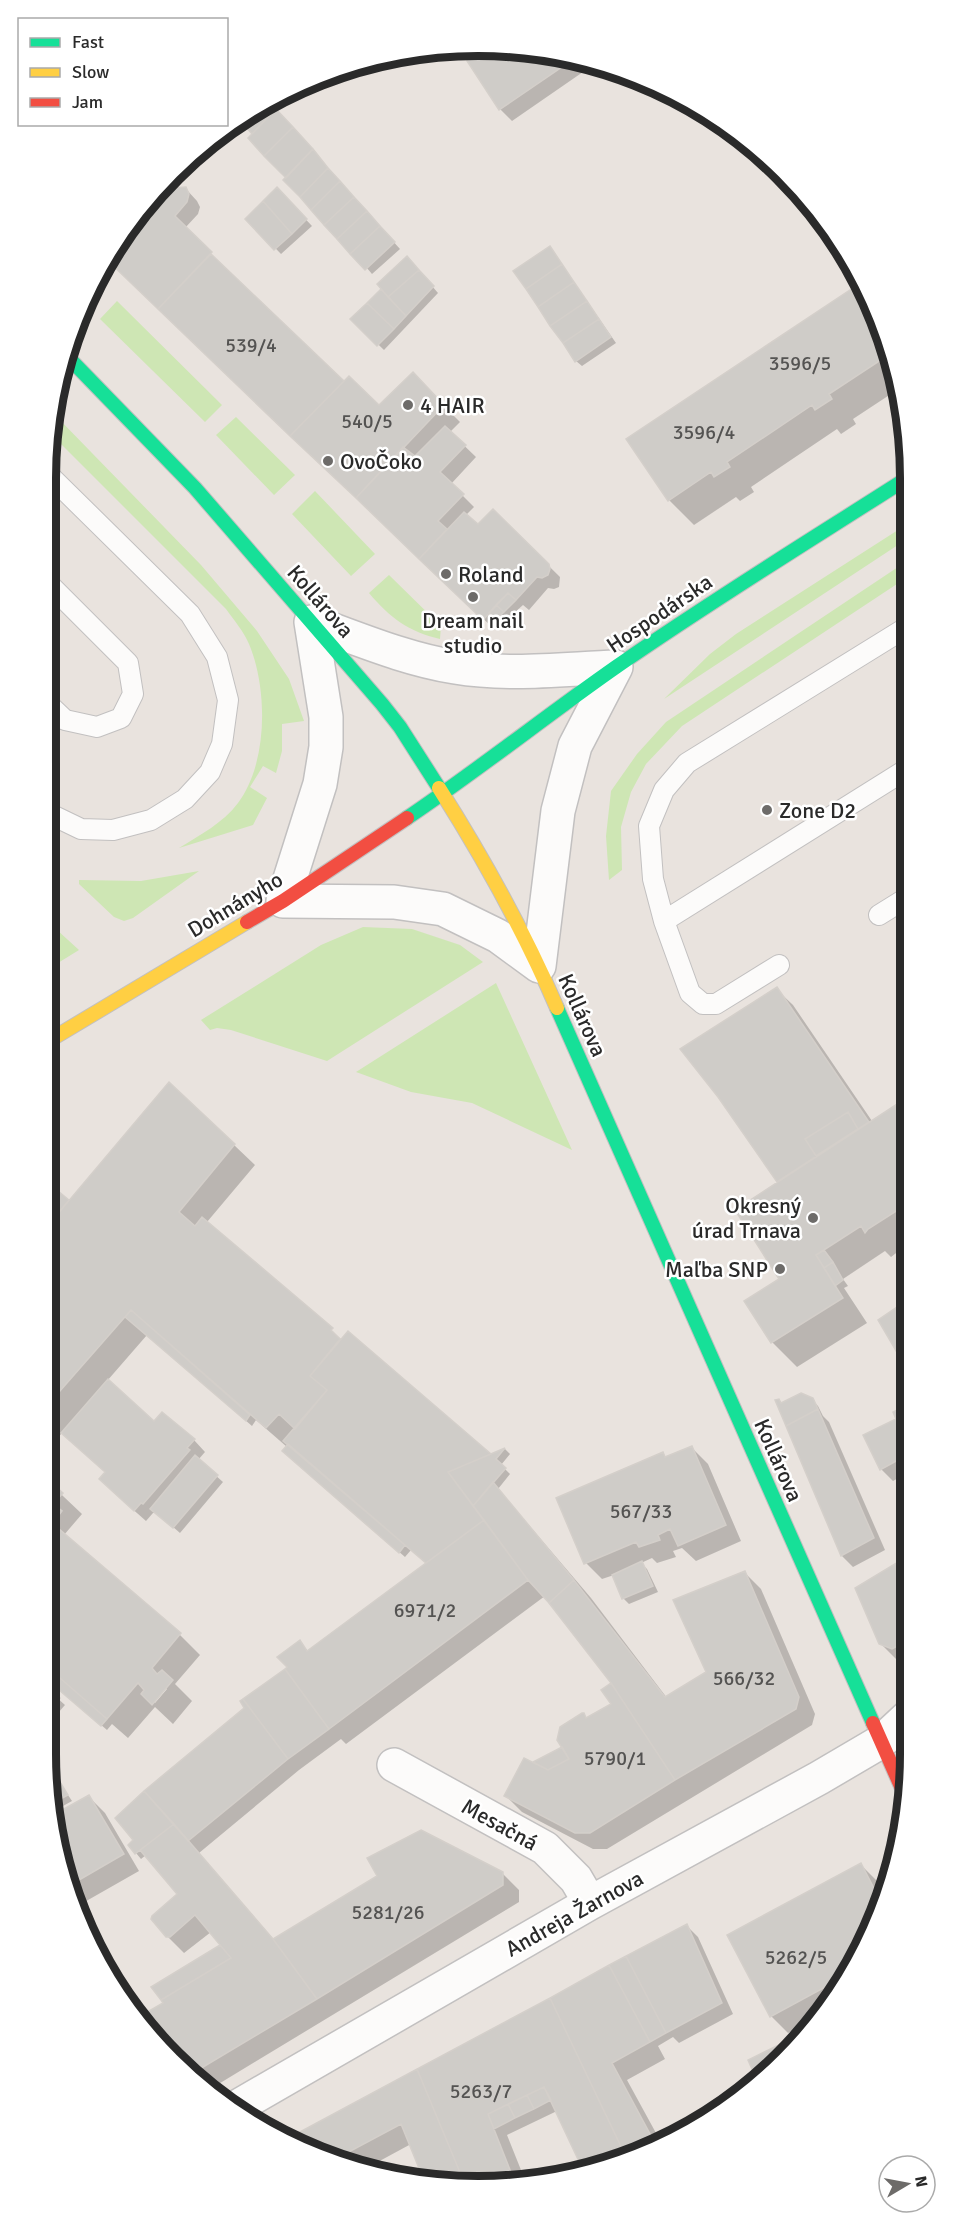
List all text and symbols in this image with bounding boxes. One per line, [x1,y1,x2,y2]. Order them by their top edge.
legend [18,18,228,126]
text: Fast [72,31,104,53]
text: Slow [72,61,109,83]
text: Jam [72,91,103,113]
house number: 539/4 [225,333,277,358]
house number: 3596/5 [769,351,831,376]
place label: 4 HAIR [420,392,485,419]
marker: 4 HAIR [401,398,415,412]
house number: 540/5 [341,409,393,434]
house number: 3596/4 [673,420,735,445]
place label: OvoČoko [340,448,422,475]
marker: OvoČoko [321,454,335,468]
street label: Kollárova [282,559,360,643]
place label: Roland [458,561,524,588]
marker: Roland [439,567,453,581]
street label: Hospodárska [601,568,717,659]
marker: Dream nail studio [466,590,480,604]
place label: Dream nail studio [422,607,524,659]
place label: Zone D2 [779,797,856,824]
marker: Zone D2 [760,803,774,817]
street label: Dohnányho [183,866,288,943]
street label: Kollárova [552,969,613,1061]
place label: Okresný úrad Trnava [692,1192,802,1244]
marker: Okresný úrad Trnava [806,1211,820,1225]
place label: Maľba SNP [665,1256,768,1283]
marker: Maľba SNP [773,1262,787,1276]
street label: Kollárova [748,1414,809,1506]
house number: 567/33 [610,1499,672,1524]
house number: 6971/2 [394,1598,456,1623]
house number: 566/32 [713,1666,775,1691]
house number: 5790/1 [584,1746,646,1771]
street label: Mesačná [457,1793,543,1856]
street label: Andreja Žarnova [501,1864,648,1962]
house number: 5281/26 [351,1900,425,1925]
house number: 5262/5 [765,1945,827,1970]
house number: 5263/7 [450,2079,512,2104]
north arrow [877,2154,937,2214]
text: N [910,2174,932,2189]

